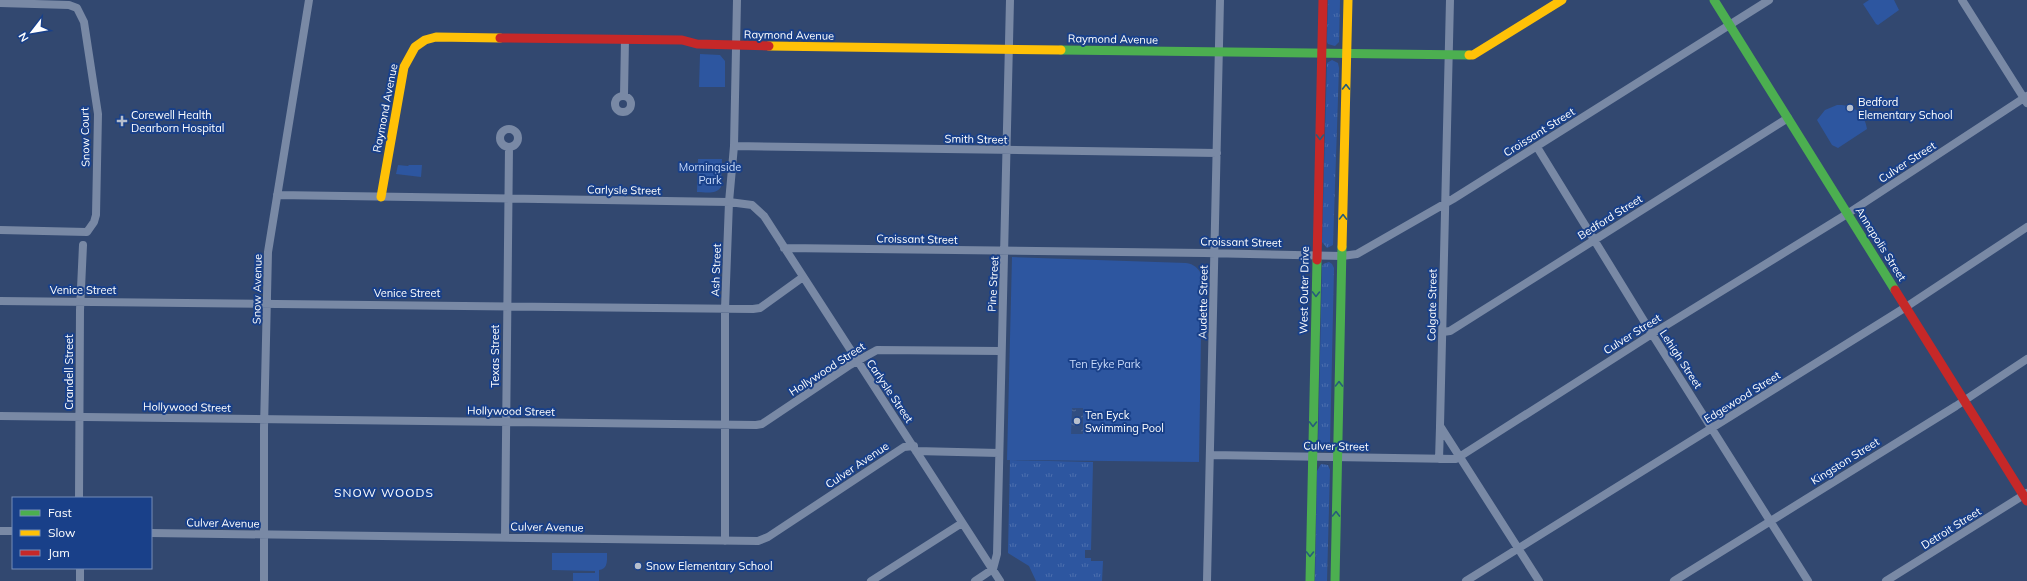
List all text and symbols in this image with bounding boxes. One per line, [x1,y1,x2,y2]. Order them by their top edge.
north arrow [12,12,52,52]
street label: Raymond Avenue [744,27,834,43]
text: N [15,30,32,44]
street label: Raymond Avenue [1068,31,1158,47]
street label: Raymond Avenue [370,62,400,154]
one-way arrow [1342,84,1350,90]
place label: Bedford Elementary School [1858,95,1953,122]
marker: Bedford Elementary School [1845,103,1855,113]
street label: Croissant Street [1501,104,1577,160]
street label: Snow Court [77,107,93,167]
place label: Corewell Health Dearborn Hospital [131,108,224,135]
marker: Corewell Health Dearborn Hospital [116,115,128,127]
street label: Smith Street [945,131,1008,147]
one-way arrow [1316,134,1324,140]
street label: Culver Street [1876,138,1938,186]
park label: Morningside Park [679,160,741,187]
street label: Carlysle Street [587,182,661,198]
street label: Bedford Street [1575,191,1645,242]
street label: Annapolis Street [1853,204,1909,284]
one-way arrow [1339,214,1347,220]
street label: Croissant Street [876,231,958,247]
street label: Croissant Street [1200,234,1282,250]
street label: Ash Street [708,243,724,297]
street label: West Outer Drive [1296,246,1312,334]
street label: Snow Avenue [249,254,265,324]
street label: Pine Street [985,256,1001,312]
street label: Audette Street [1195,265,1211,339]
street label: Colgate Street [1424,269,1440,341]
street label: Venice Street [50,283,116,297]
street label: Venice Street [374,286,440,300]
one-way arrow [1312,291,1320,297]
street label: Culver Street [1601,311,1664,357]
street label: Texas Street [488,324,502,387]
street label: Lehigh Street [1657,327,1705,391]
street label: Crandell Street [62,334,76,410]
street label: Hollywood Street [786,339,868,399]
street label: Carlysle Street [864,357,916,426]
park label: Ten Eyke Park [1070,357,1141,371]
street label: Edgewood Street [1701,368,1783,426]
one-way arrow [1335,381,1343,387]
street label: Hollywood Street [143,399,231,415]
street label: Hollywood Street [467,403,555,419]
place label: Ten Eyck Swimming Pool [1085,408,1164,435]
marker: Ten Eyck Swimming Pool [1072,416,1082,426]
one-way arrow [1309,421,1318,427]
street label: Kingston Street [1808,434,1882,488]
street label: Culver Street [1303,438,1369,454]
street label: Culver Avenue [823,439,891,491]
district label: SNOW WOODS [334,485,434,500]
legend [12,497,152,569]
street label: Detroit Street [1918,504,1984,552]
text: Fast [48,505,72,520]
one-way arrow [1332,511,1340,517]
street label: Culver Avenue [186,515,260,531]
street label: Culver Avenue [510,519,584,535]
text: Slow [48,525,76,540]
text: Jam [48,545,70,560]
one-way arrow [1306,551,1314,557]
place label: Snow Elementary School [646,559,773,573]
marker: Snow Elementary School [633,561,643,571]

